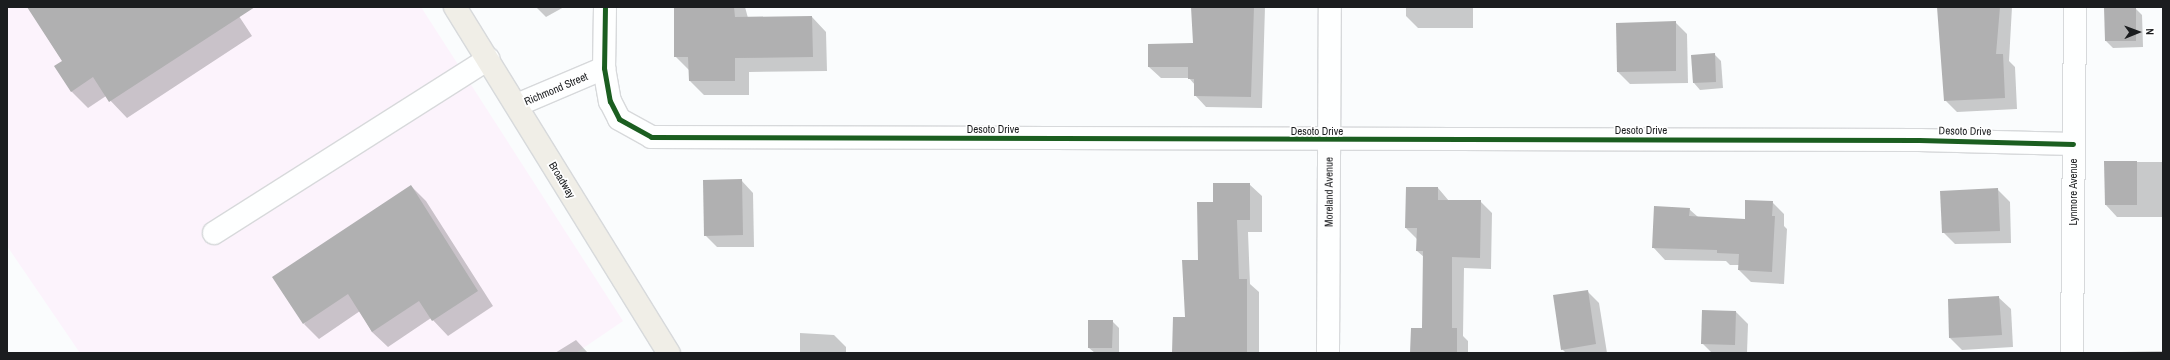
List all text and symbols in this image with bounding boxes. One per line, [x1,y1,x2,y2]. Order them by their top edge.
north arrow [2118,12,2158,52]
text: N [2143,28,2157,35]
street label: Richmond Street [522,70,590,108]
street label: Desoto Drive [967,122,1019,136]
street label: Desoto Drive [1615,123,1667,137]
street label: Desoto Drive [1291,124,1343,138]
street label: Desoto Drive [1939,124,1991,138]
street label: Moreland Avenue [1322,157,1336,227]
street label: Lynmore Avenue [2066,158,2080,226]
street label: Broadway [546,159,578,201]

